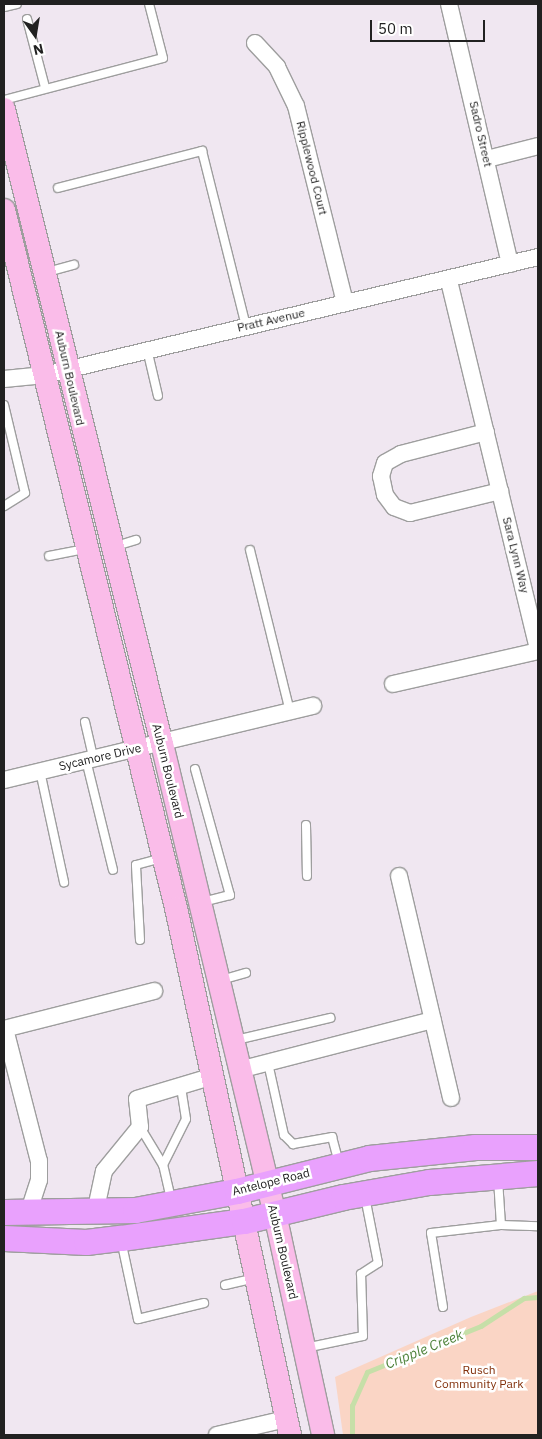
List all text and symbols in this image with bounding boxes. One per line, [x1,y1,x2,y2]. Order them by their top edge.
north arrow [10,10,60,60]
scale bar [372,10,487,42]
text: 50 m [378,19,413,38]
text: N [31,40,45,60]
street label: Sadro Street [466,100,496,168]
street label: Ripplewood Court [293,119,331,217]
street label: Pratt Avenue [236,305,306,335]
street label: Auburn Boulevard [52,329,88,427]
street label: Sara Lynn Way [500,515,532,595]
street label: Auburn Boulevard [149,722,187,820]
street label: Sycamore Drive [57,741,143,773]
street label: Antelope Road [231,1165,311,1199]
street label: Auburn Boulevard [265,1203,301,1301]
water label: Cripple Creek [383,1326,465,1372]
park label: Rusch Community Park [434,1363,524,1391]

